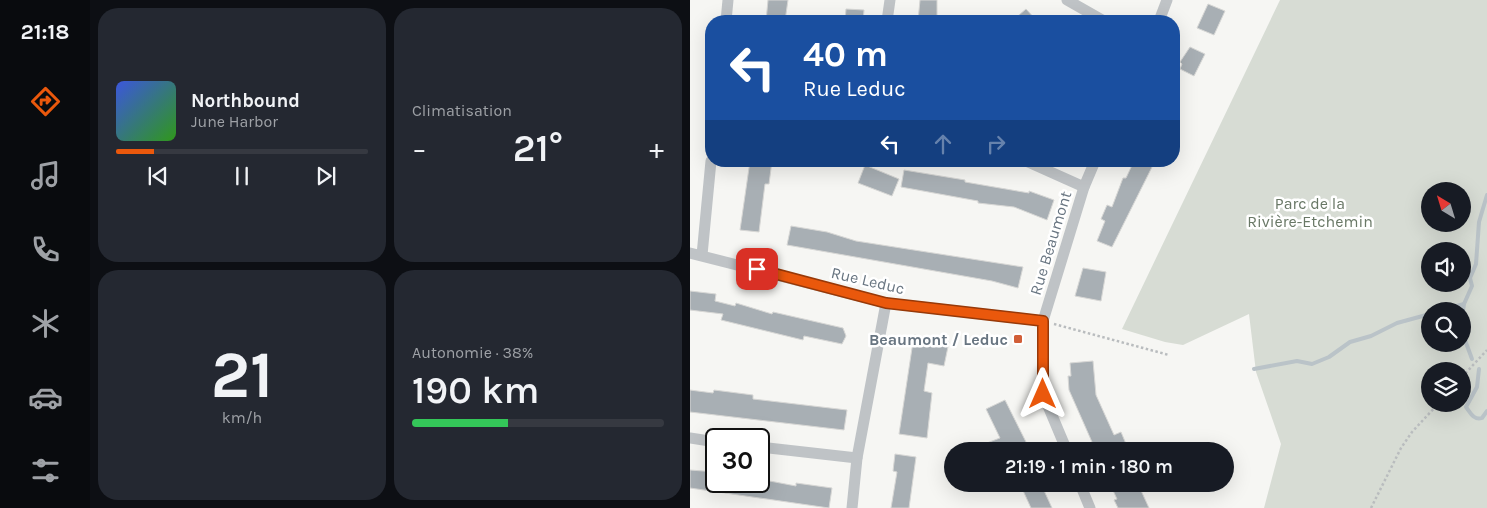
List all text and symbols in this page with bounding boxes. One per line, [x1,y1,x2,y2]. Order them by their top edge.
text: 21:18 [20,19,70,45]
text: 40 m [803,34,888,75]
icon: left [720,35,785,100]
text: Rue Leduc [803,76,906,102]
icon: directions [28,84,63,119]
text: Northbound [191,90,300,112]
text: Climatisation [412,101,512,120]
text: June Harbor [191,112,278,131]
text: 21° [513,126,563,171]
icon: left [876,130,904,158]
icon: ahead [929,130,957,158]
icon: right [982,130,1010,158]
text: − [412,132,427,165]
text: + [649,132,664,165]
icon: music [28,158,63,193]
icon: previous [144,162,172,190]
icon: pause [228,162,256,190]
icon: next [312,162,340,190]
north arrow [1421,182,1471,232]
map controls [1421,182,1471,412]
street label: Rue Beaumont [1026,189,1075,297]
park label: Parc de la Rivière-Etchemin [1247,194,1373,231]
icon: phone [28,232,63,267]
button: sound [1421,242,1471,292]
pin [736,248,778,290]
icon: arrive [743,255,771,283]
street label: Rue Leduc [829,263,906,298]
button: search [1421,302,1471,352]
icon: climate [28,306,63,341]
place label: Beaumont / Leduc [869,330,1008,349]
marker: Beaumont / Leduc [1012,333,1024,345]
text: 21 [211,337,273,413]
text: Autonomie · 38% [412,343,533,362]
button: layers [1421,362,1471,412]
position arrow [1016,367,1068,419]
text: 190 km [412,368,539,413]
icon: car [28,380,63,415]
text: km/h [222,408,262,427]
speed limit sign: 30 [705,428,770,493]
icon: filters [28,453,63,488]
text: 21:19 · 1 min · 180 m [1005,456,1173,478]

